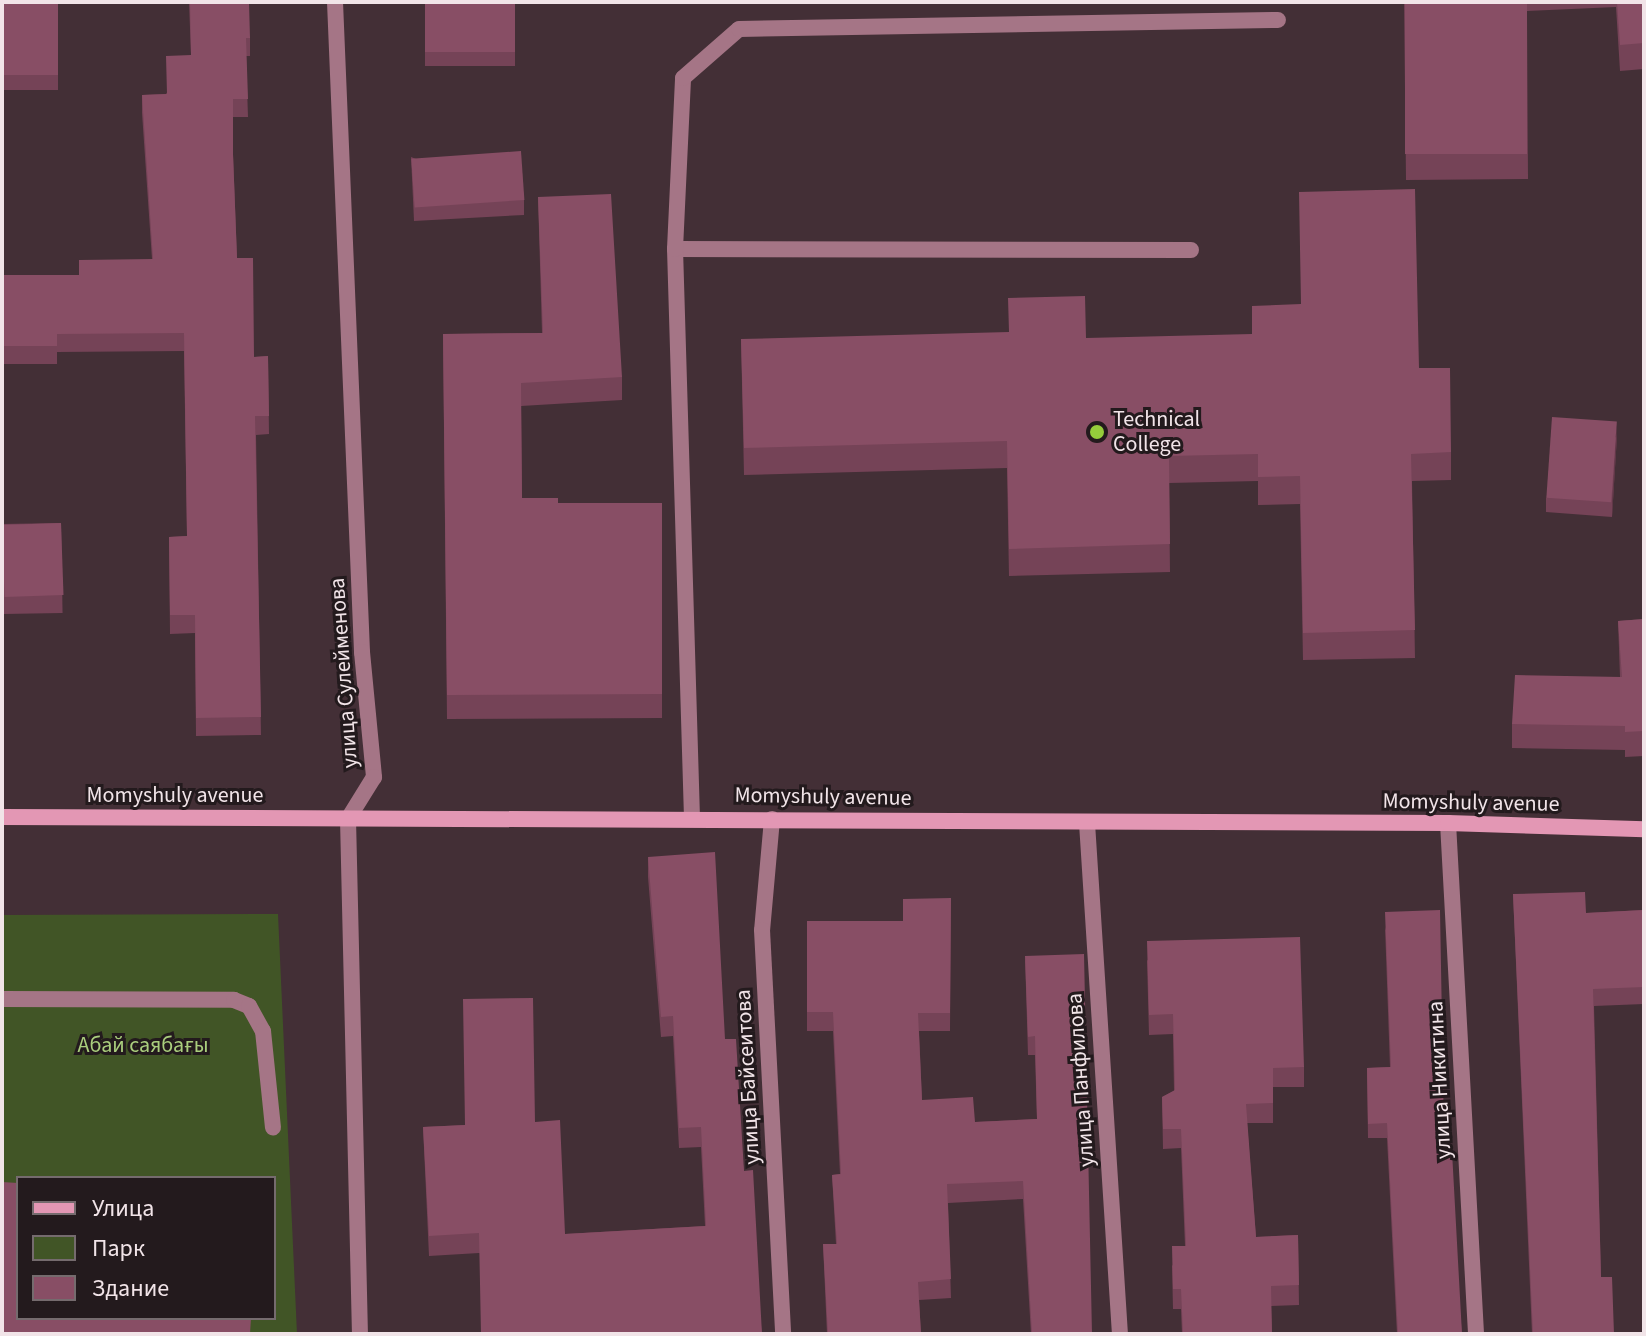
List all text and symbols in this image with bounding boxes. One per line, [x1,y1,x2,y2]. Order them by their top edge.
place label: Technical College [1113,406,1200,458]
marker: Technical College [1088,423,1106,441]
street label: улица Сулейменова [324,577,364,769]
street label: Momyshuly avenue [734,782,912,812]
street label: Momyshuly avenue [87,783,263,809]
street label: Momyshuly avenue [1382,788,1560,818]
street label: улица Байсеитова [730,989,766,1165]
street label: улица Панфилова [1062,992,1100,1168]
street label: улица Никитина [1423,1000,1457,1160]
park label: Абай саябағы [77,1033,209,1059]
legend [16,1176,276,1320]
text: Улица [92,1191,154,1226]
text: Парк [92,1231,145,1266]
text: Здание [92,1271,169,1306]

